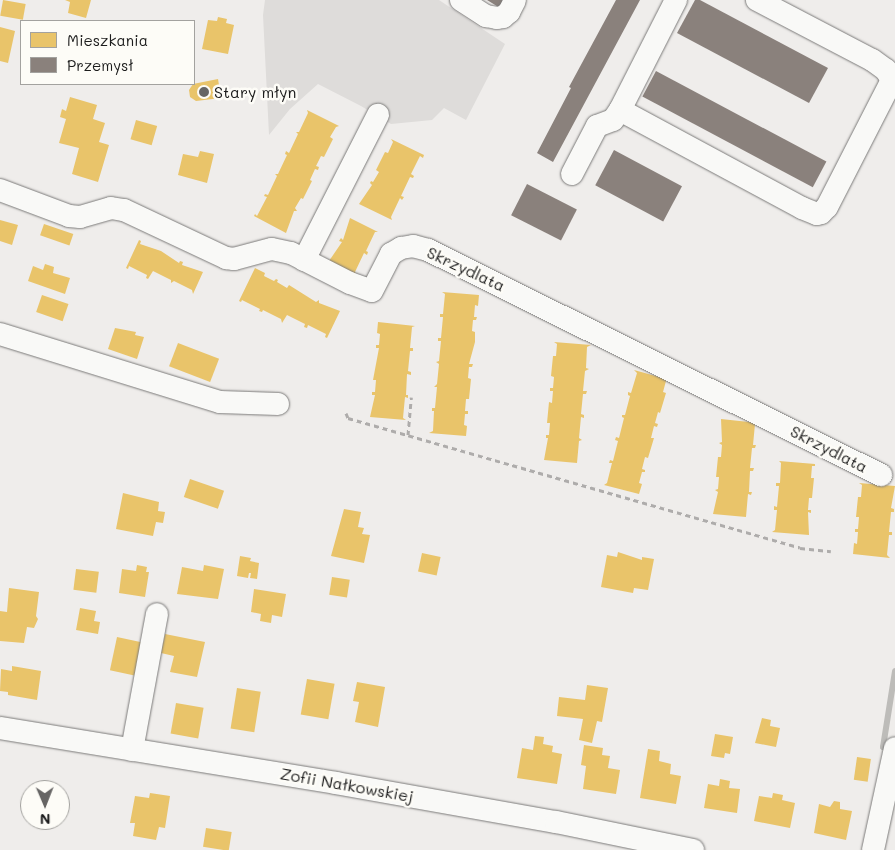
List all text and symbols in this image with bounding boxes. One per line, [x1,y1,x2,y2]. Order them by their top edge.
legend [20,20,195,85]
text: Mieszkania [67,30,148,50]
text: Przemysł [67,55,133,75]
place label: Stary młyn [214,82,296,102]
marker: Stary młyn [198,86,210,98]
street label: Skrzydlata [424,243,508,295]
street label: Skrzydlata [787,421,871,477]
street label: Zofii Nałkowskiej [279,764,415,806]
north arrow [20,780,70,830]
text: N [40,810,51,829]

